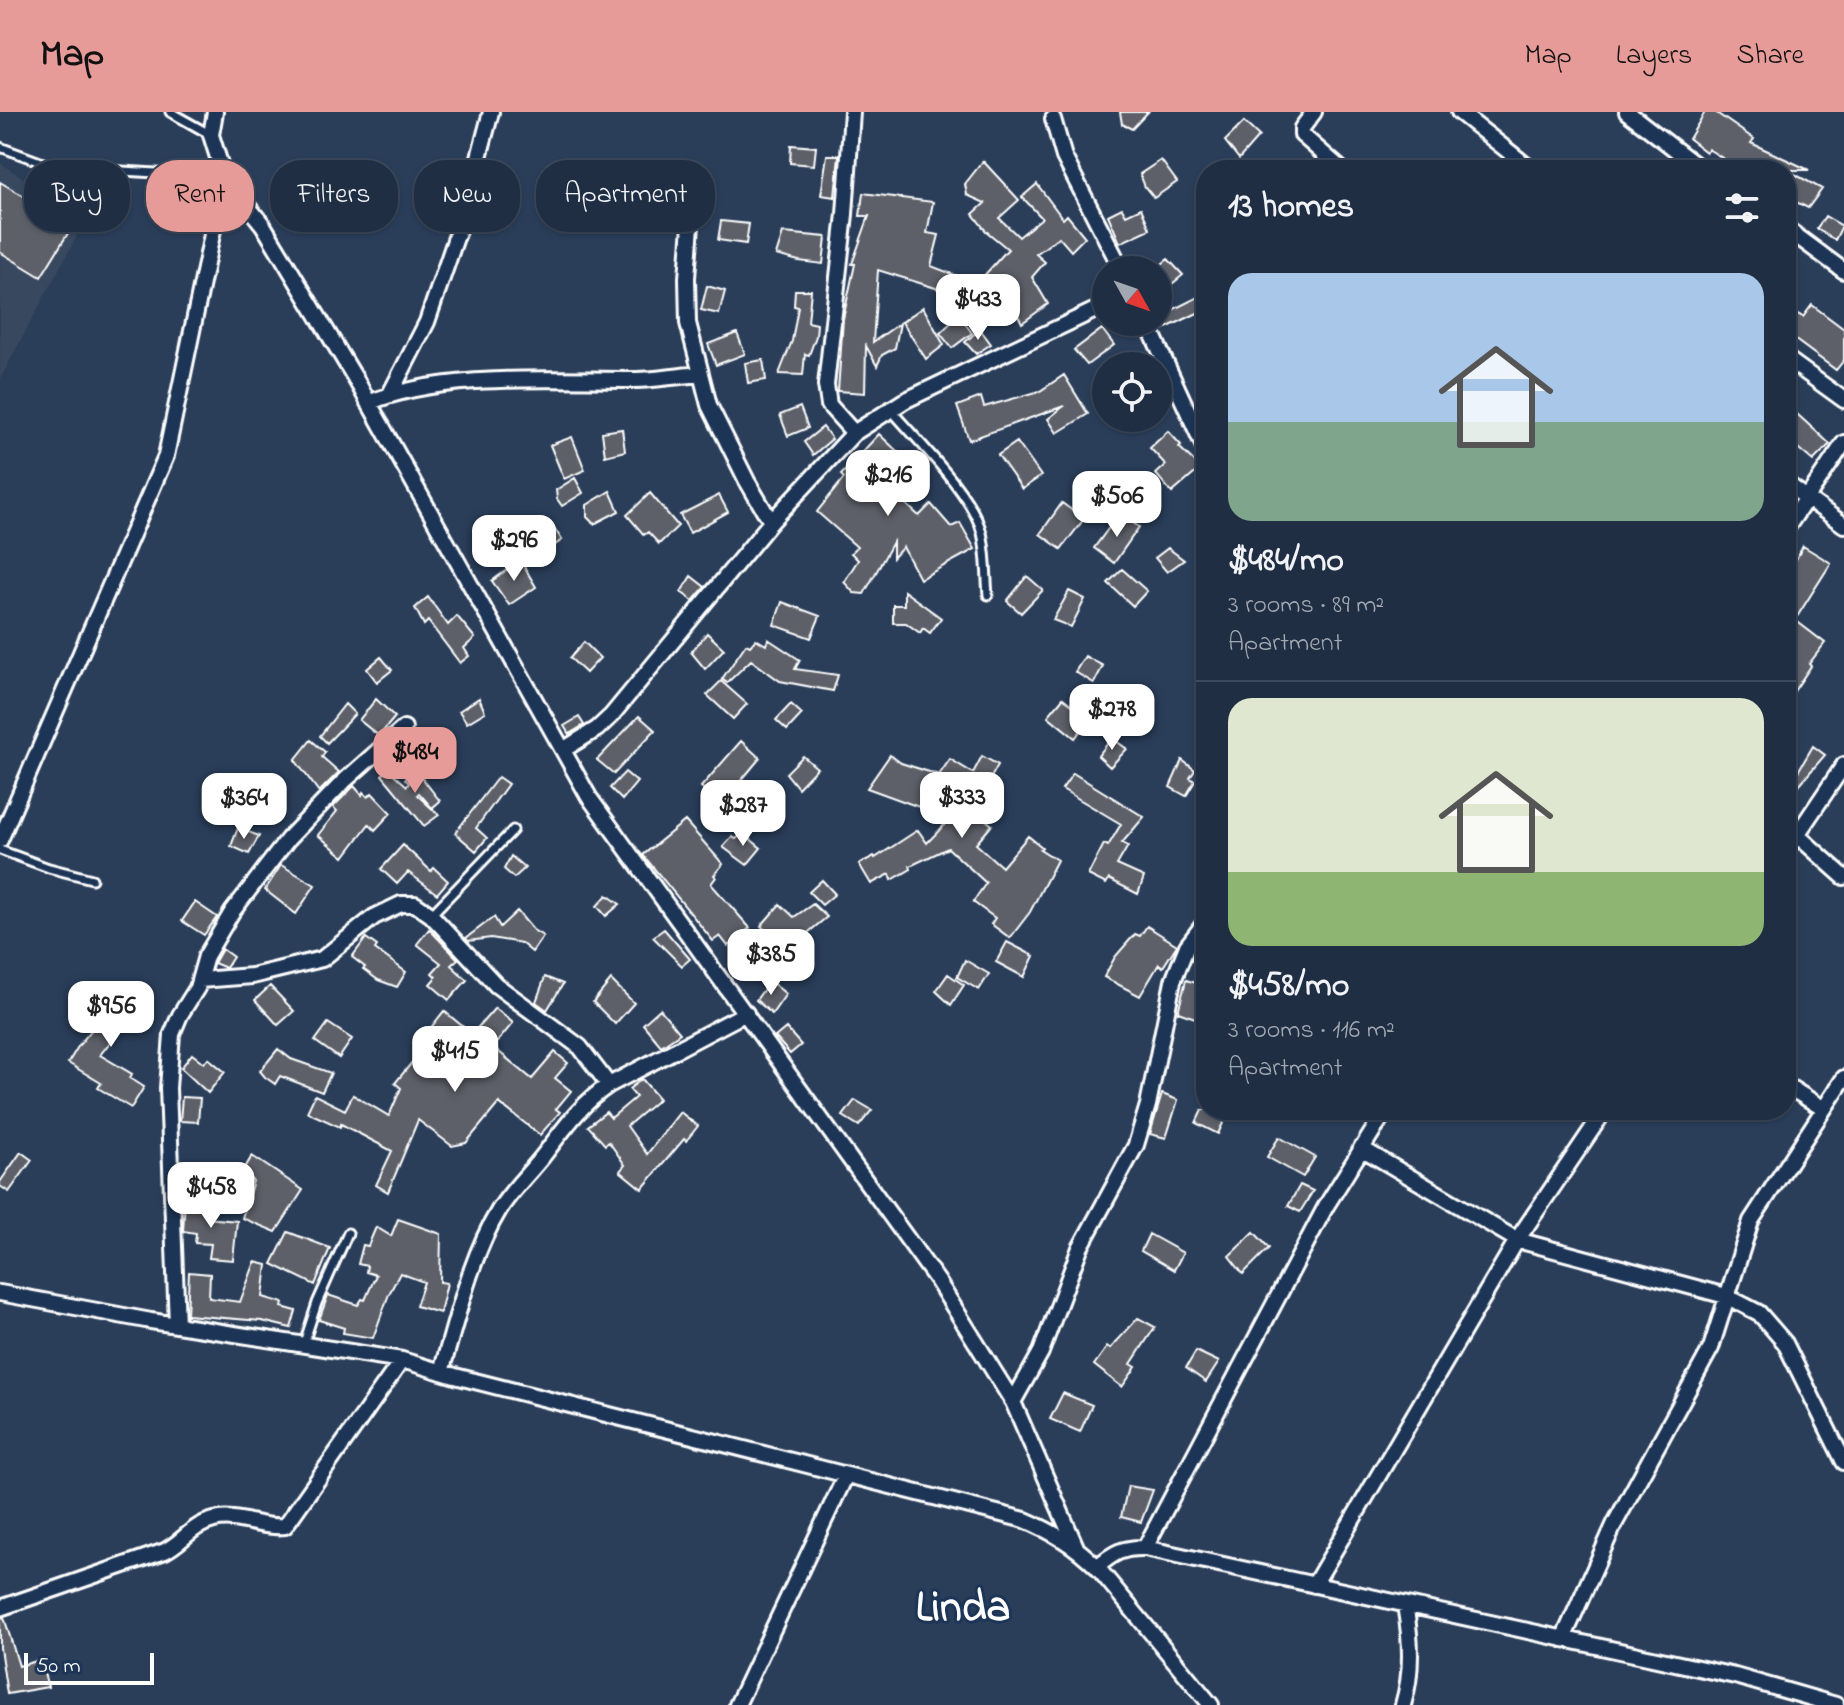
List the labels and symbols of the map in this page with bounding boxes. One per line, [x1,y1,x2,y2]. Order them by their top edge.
north arrow [1092,256,1172,336]
pin: $433 [931,274,1025,342]
pin: $216 [841,450,935,518]
pin: $506 [1070,471,1164,539]
pin: $296 [467,515,561,583]
pin: $278 [1065,684,1159,752]
pin: $484 [368,727,462,795]
pin: $333 [915,772,1009,840]
pin: $364 [197,773,291,841]
pin: $287 [696,780,790,848]
pin: $385 [724,929,818,997]
pin: $956 [64,981,158,1049]
pin: $415 [408,1026,502,1094]
pin: $458 [164,1162,258,1230]
district label: Linda [916,1577,1010,1641]
scale bar [24,1649,154,1685]

